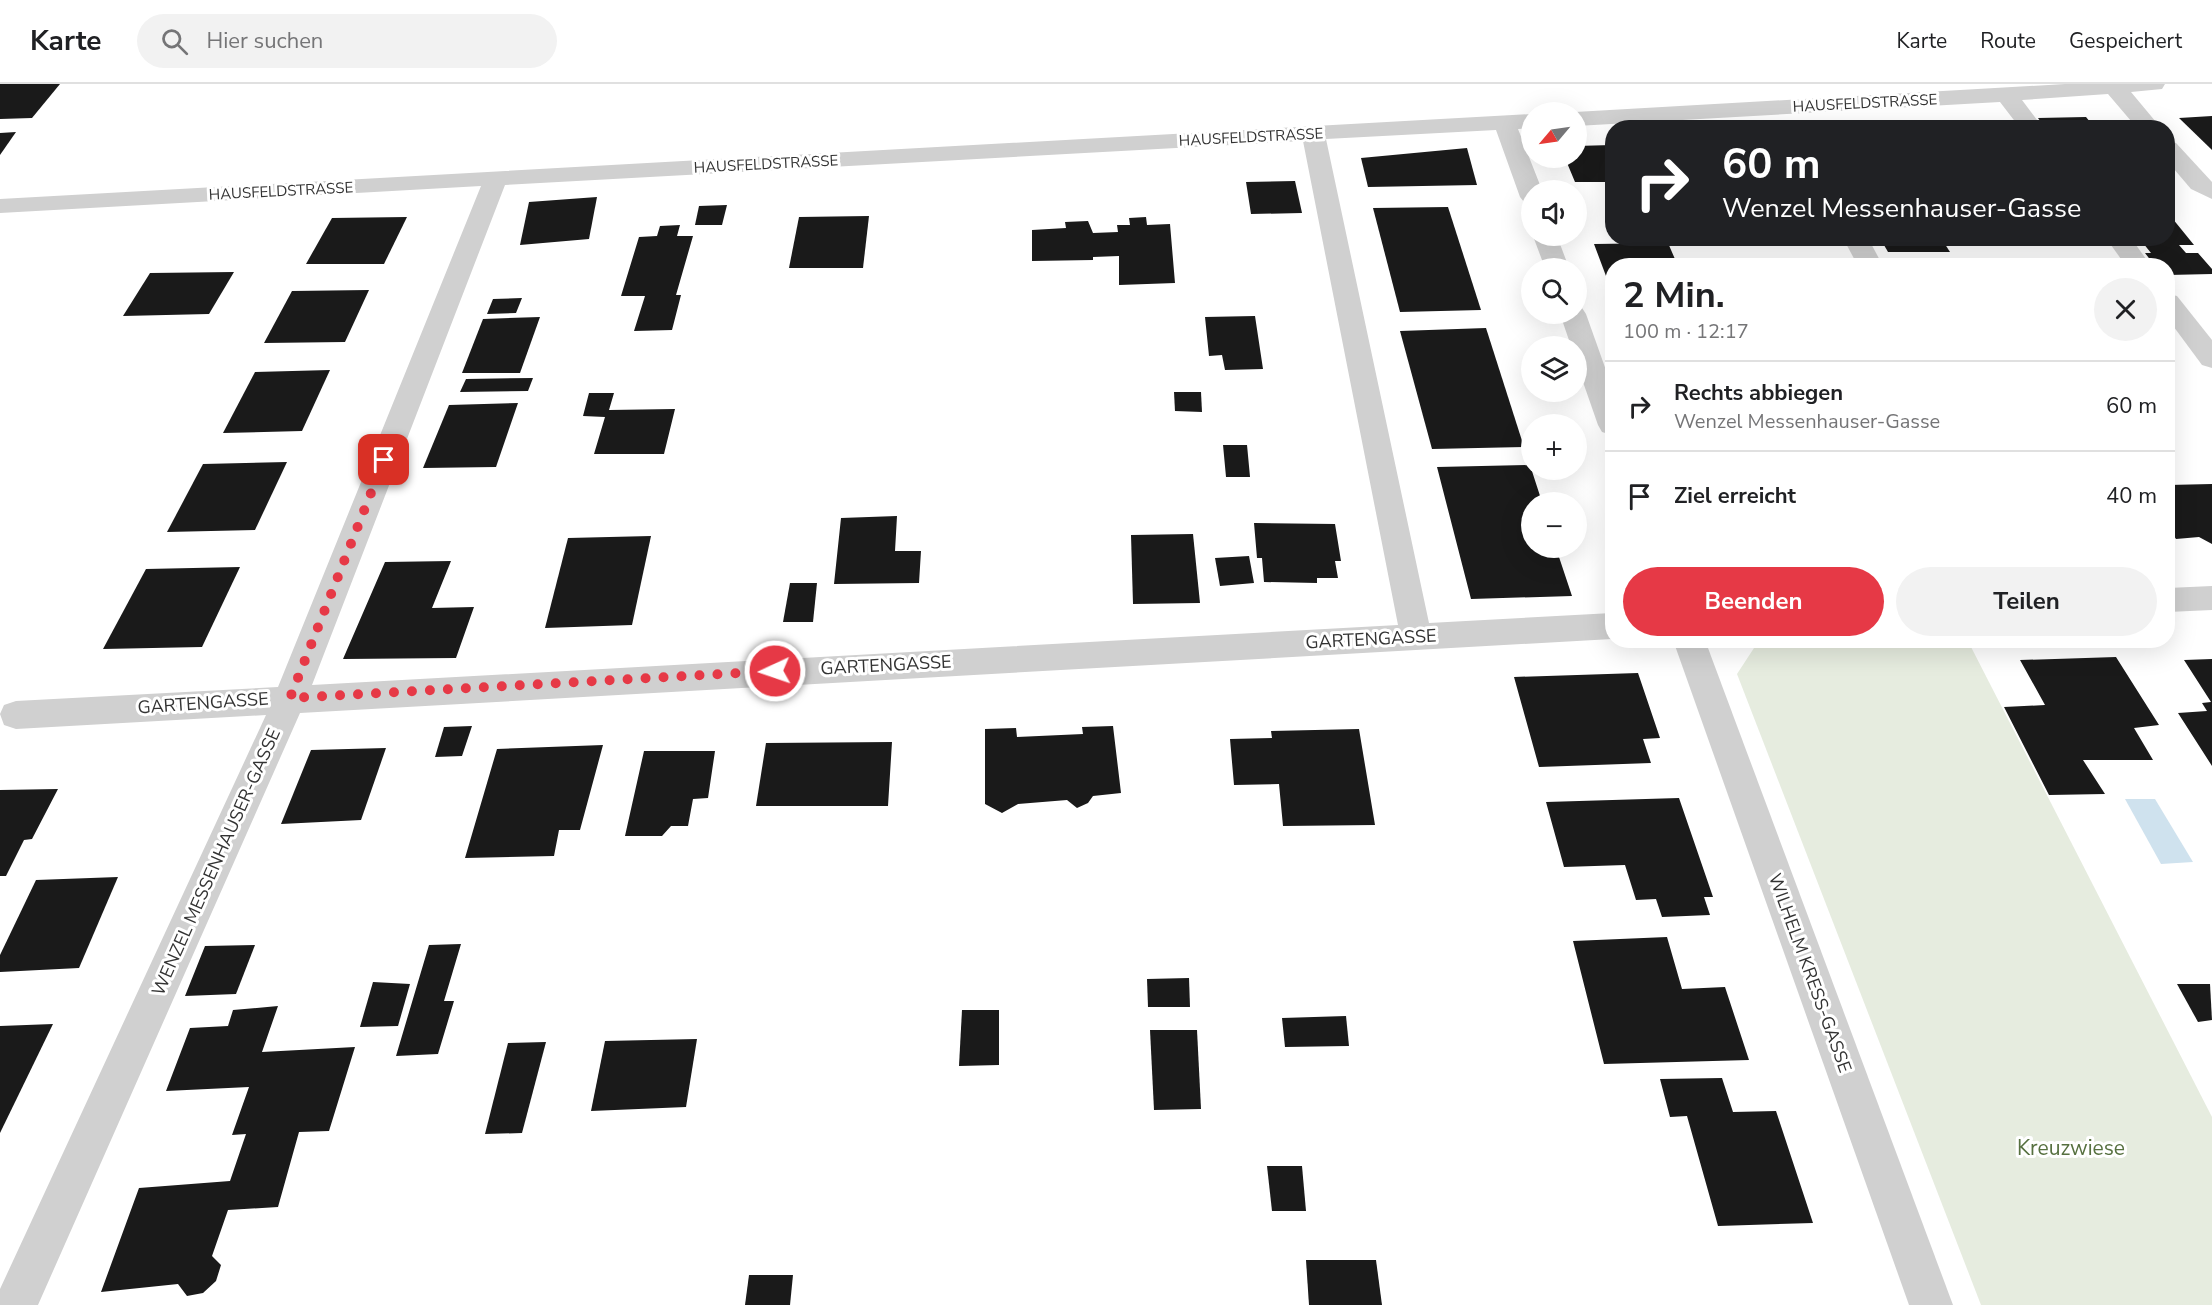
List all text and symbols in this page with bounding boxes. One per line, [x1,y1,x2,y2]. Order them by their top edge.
search box [137,14,557,68]
text: Karte [30,22,101,60]
icon: search [158,25,191,58]
text: Hier suchen [206,26,323,56]
text: Karte [1897,27,1947,55]
text: Route [1980,27,2036,55]
text: Gespeichert [2069,27,2182,55]
street label: HAUSFELDSTRASSE [1792,89,1938,117]
north arrow [1521,102,1587,168]
map controls [1521,102,1587,558]
street label: HAUSFELDSTRASSE [1178,123,1324,151]
text: 60 m [1722,136,1821,193]
icon: right [1623,144,1701,222]
street label: HAUSFELDSTRASSE [693,150,839,178]
street label: HAUSFELDSTRASSE [208,177,354,205]
button: sound [1521,180,1587,246]
text: Wenzel Messenhauser-Gasse [1722,190,2081,227]
button: search [1521,258,1587,324]
text: 2 Min. [1623,271,1725,320]
button: close [2094,278,2157,341]
text: 100 m · 12:17 [1623,318,1749,345]
button: layers [1521,336,1587,402]
text: Rechts abbiegen [1674,378,1843,408]
icon: right [1623,390,1656,423]
text: 60 m [2106,391,2157,421]
text: Wenzel Messenhauser-Gasse [1674,408,1940,435]
button: + [1521,414,1587,480]
pin [358,434,409,485]
icon: arrive [367,443,400,476]
icon: arrive [1623,480,1656,513]
text: Ziel erreicht [1674,481,1796,511]
text: 40 m [2106,481,2157,511]
button: − [1521,492,1587,558]
button: Beenden [1623,567,1884,636]
button: Teilen [1896,567,2157,636]
street label: GARTENGASSE [1305,624,1437,654]
position arrow [743,639,807,703]
street label: GARTENGASSE [820,650,952,680]
street label: GARTENGASSE [137,686,269,720]
street label: WENZEL MESSENHAUSER-GASSE [146,725,286,999]
street label: WILHELM KRESS-GASSE [1763,870,1857,1076]
park label: Kreuzwiese [2017,1134,2125,1162]

